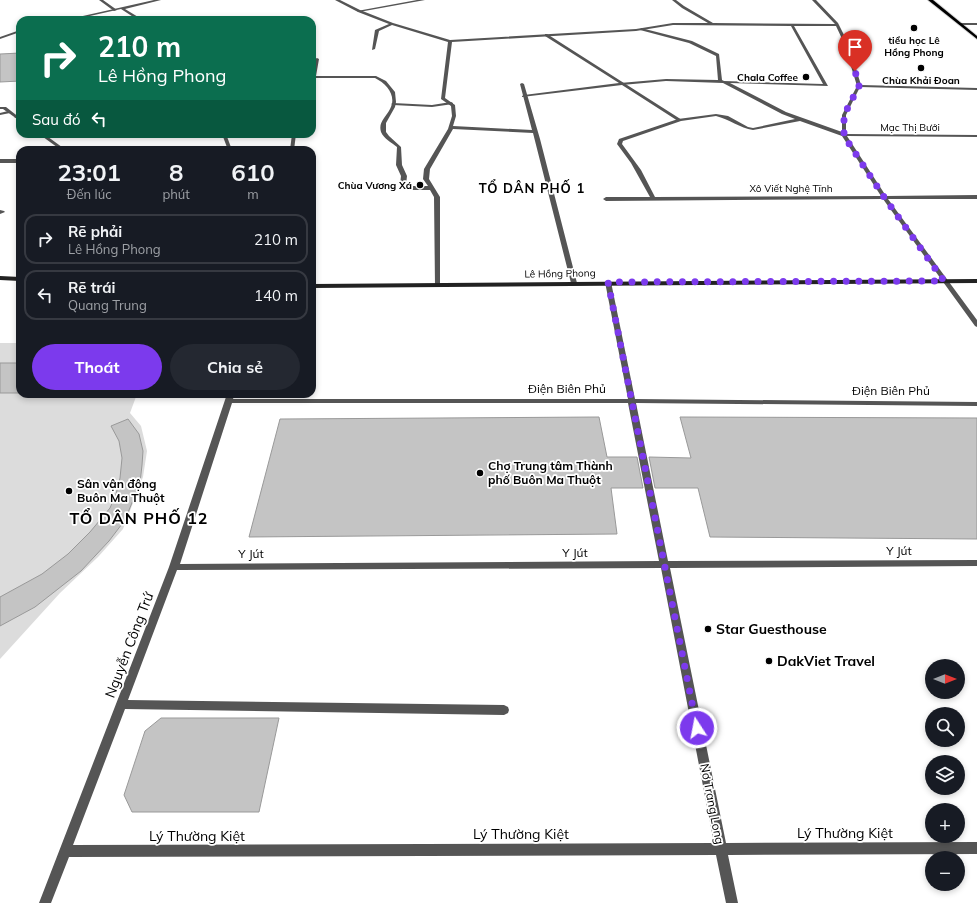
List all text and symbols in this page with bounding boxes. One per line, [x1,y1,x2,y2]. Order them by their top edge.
marker: tiểu học Lê Hồng Phong [909,23,919,33]
text: 210 m [98,29,181,64]
pin [838,30,872,71]
icon: right [32,32,84,84]
place label: tiểu học Lê Hồng Phong [884,34,944,59]
icon: arrive [844,36,866,58]
marker: Chùa Khải Đoan [916,63,926,73]
text: Lê Hồng Phong [98,64,226,87]
place label: Chala Coffee [737,71,799,84]
marker: Chala Coffee [801,72,811,82]
place label: Chùa Khải Đoan [882,74,960,87]
icon: left [88,108,110,130]
text: Sau đó [32,110,80,129]
street label: Mạc Thị Bưởi [880,121,940,134]
text: 23:01 [57,157,121,187]
text: 8 [169,157,183,187]
text: 610 [231,157,275,187]
place label: Chùa Vương Xá [338,179,412,192]
district label: TỔ DÂN PHỐ 1 [479,179,585,196]
marker: Chùa Vương Xá [415,180,425,190]
street label: Xô Viết Nghệ Tĩnh [749,182,833,195]
text: Đến lúc [67,186,112,202]
text: phút [162,186,190,202]
text: m [247,186,259,202]
text: Rẽ phải [68,222,122,241]
icon: right [34,228,56,250]
text: 210 m [254,230,298,249]
text: Lê Hồng Phong [68,241,161,257]
street label: Lê Hồng Phong [524,266,596,281]
text: Rẽ trái [68,278,115,297]
icon: left [34,284,56,306]
text: 140 m [254,286,298,305]
text: Quang Trung [68,297,147,313]
button: Thoát [32,344,162,390]
button: Chia sẻ [170,344,300,390]
street label: Điện Biên Phủ [528,381,606,396]
street label: Điện Biên Phủ [852,383,930,398]
place label: Chợ Trung tâm Thành phố Buôn Ma Thuột [488,458,613,487]
marker: Chợ Trung tâm Thành phố Buôn Ma Thuột [475,468,485,478]
place label: Sân vận động Buôn Ma Thuột [77,476,165,505]
marker: Sân vận động Buôn Ma Thuột [64,486,74,496]
district label: TỔ DÂN PHỐ 12 [70,508,208,528]
street label: Y Jút [885,543,912,558]
street label: Y Jút [561,545,588,560]
street label: Y Jút [237,546,264,561]
street label: Nguyễn Công Trứ [101,589,158,700]
place label: Star Guesthouse [716,620,827,638]
marker: Star Guesthouse [703,624,713,634]
place label: DakViet Travel [777,652,875,670]
marker: DakViet Travel [764,656,774,666]
north arrow [925,659,965,699]
map controls [925,659,965,891]
position arrow [676,707,718,749]
button: search [925,707,965,747]
button: layers [925,755,965,795]
street label: Nơ Trang Long [697,762,728,845]
button: + [925,803,965,843]
street label: Lý Thường Kiệt [797,824,893,842]
street label: Lý Thường Kiệt [473,825,569,843]
street label: Lý Thường Kiệt [149,827,245,845]
button: − [925,851,965,891]

